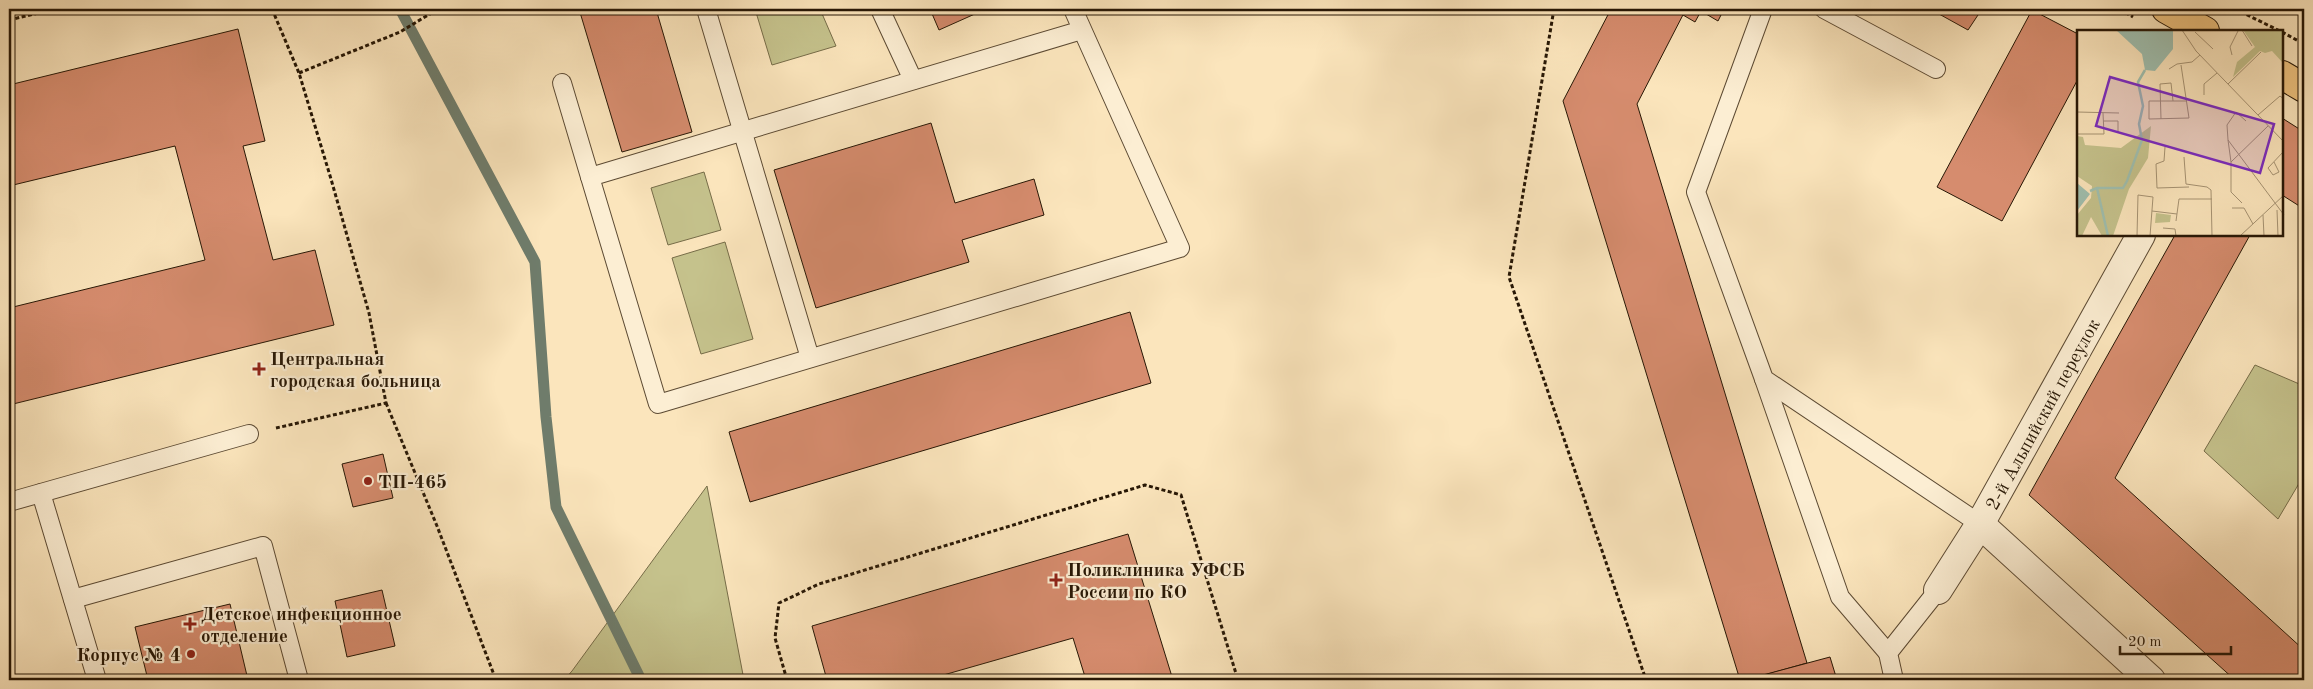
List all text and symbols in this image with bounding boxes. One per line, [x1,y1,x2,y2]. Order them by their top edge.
inset map [2077,30,2283,236]
street label: 2-й Альпийский переулок [1984,316,2105,514]
place label: Центральная городская больница [270,351,441,392]
marker: Центральная городская больница [252,362,266,376]
place label: ТП-465 [378,474,447,493]
marker: ТП-465 [362,475,374,487]
place label: Поликлиника УФСБ России по КО [1067,562,1245,603]
marker: Поликлиника УФСБ России по КО [1049,573,1063,587]
place label: Детское инфекционное отделение [201,606,402,647]
marker: Детское инфекционное отделение [183,617,197,631]
scale bar [2120,624,2232,656]
text: 20 m [2128,635,2162,650]
place label: Корпус № 4 [76,647,181,666]
marker: Корпус № 4 [185,648,197,660]

